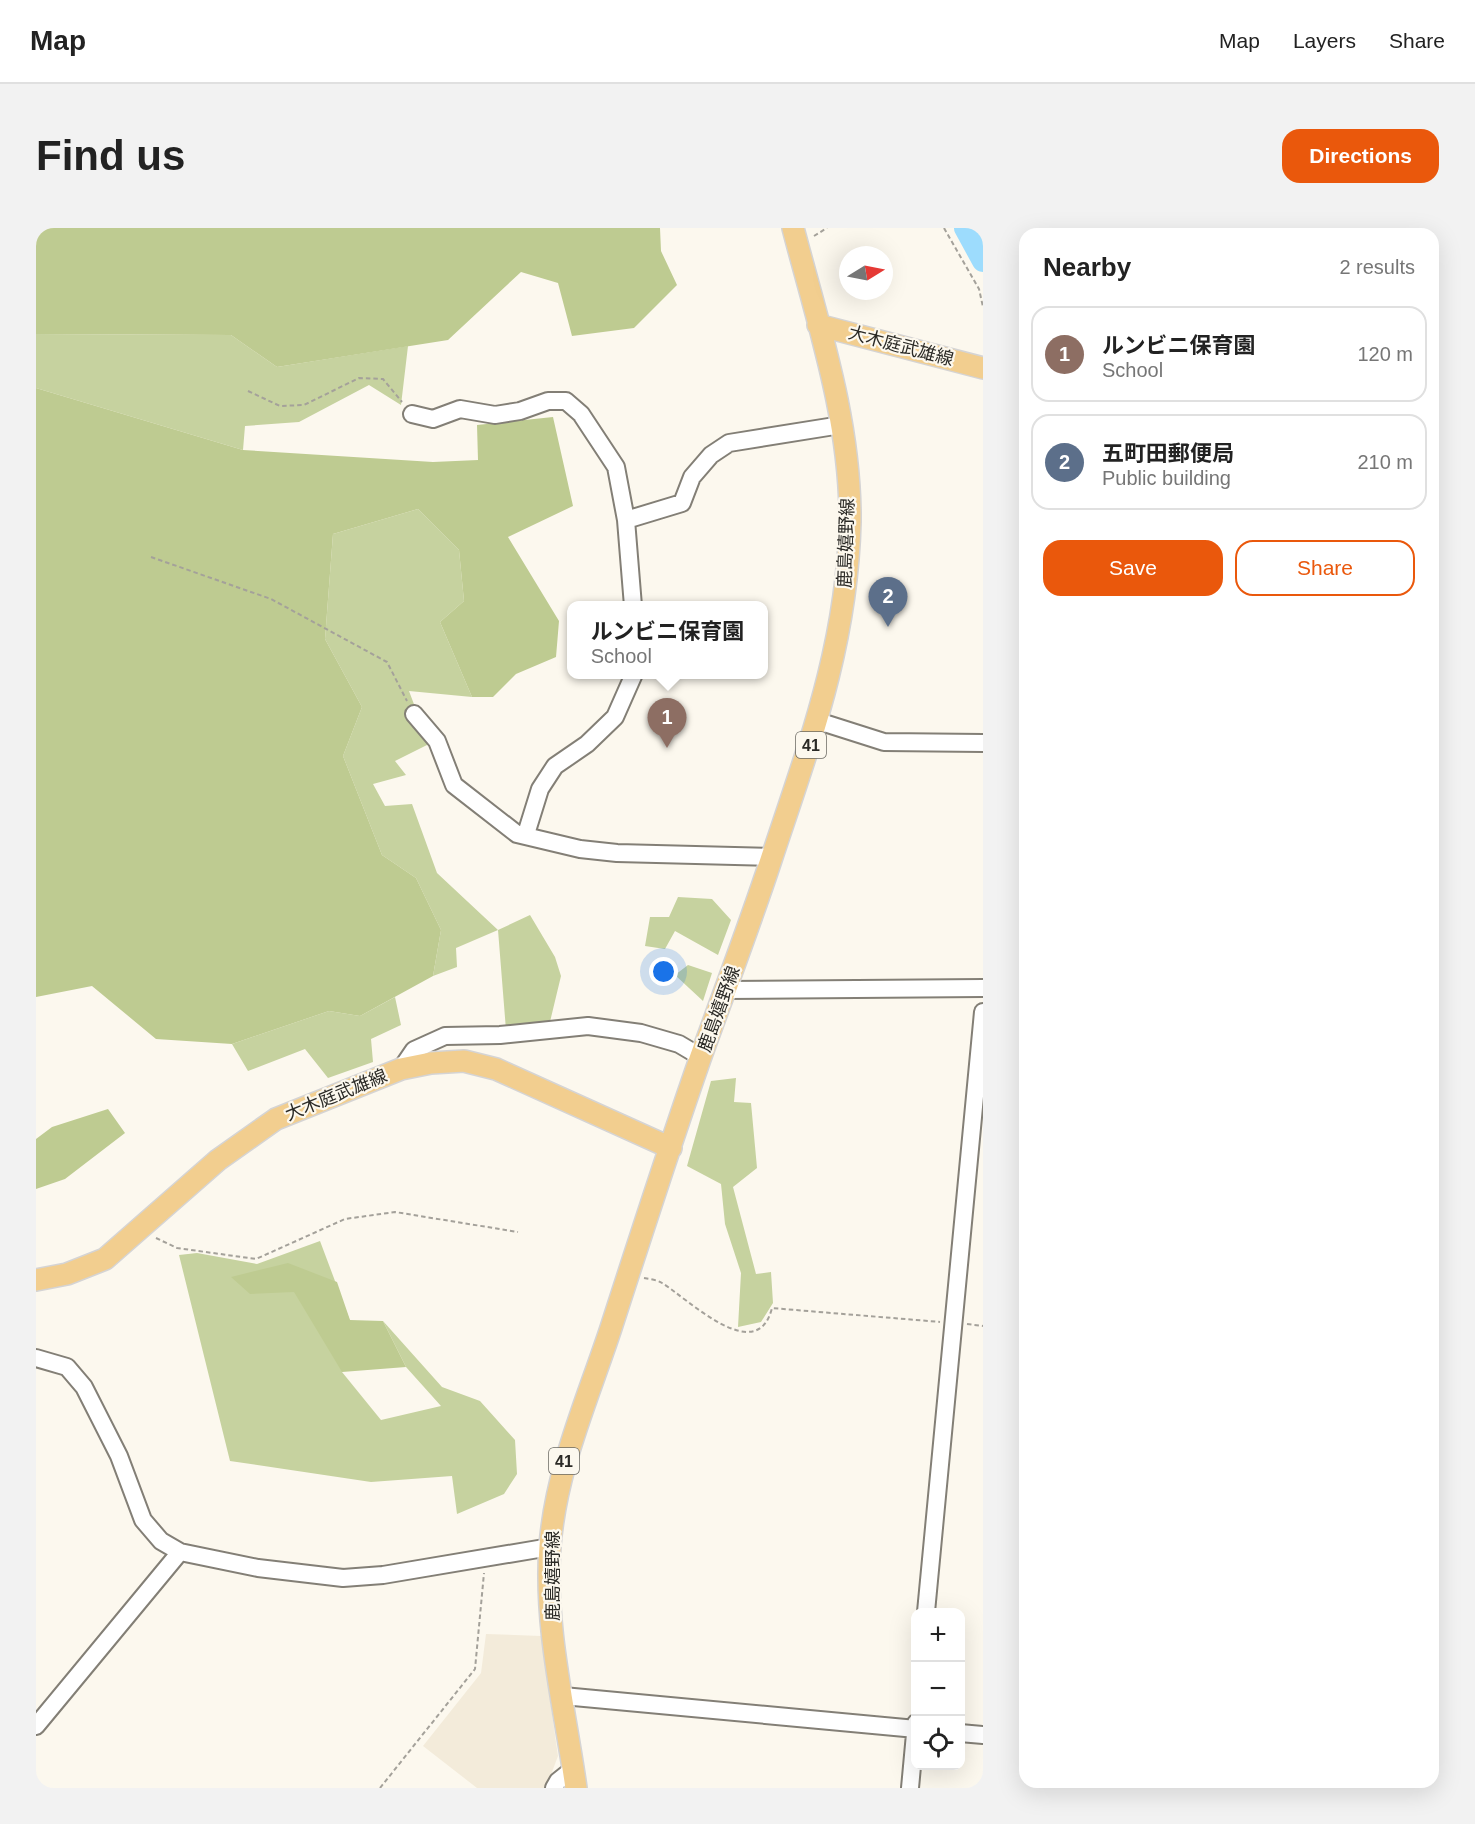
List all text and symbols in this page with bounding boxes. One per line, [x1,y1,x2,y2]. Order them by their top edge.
text: Map [30,25,86,56]
text: Map [1219,29,1260,52]
text: Layers [1293,29,1356,52]
text: Share [1389,29,1445,52]
button: Directions [1282,129,1439,183]
text: Find us [36,132,185,179]
north arrow [839,246,893,300]
text: Nearby [1043,252,1131,282]
text: 2 results [1339,256,1415,278]
street label: 大木庭武雄線 [846,322,956,370]
text: ルンビニ保育園 [1102,333,1256,358]
text: 1 [1059,343,1070,365]
text: 120 m [1357,343,1413,365]
text: School [1102,359,1163,381]
text: 五町田郵便局 [1102,441,1234,466]
text: 2 [1059,451,1070,473]
text: 210 m [1357,451,1413,473]
text: Public building [1102,467,1231,489]
street label: 鹿島嬉野線 [834,498,858,588]
button: Save [1043,540,1223,596]
button: Share [1235,540,1415,596]
pin: 2 [868,578,908,627]
popup [567,601,768,679]
text: ルンビニ保育園 [591,619,744,644]
text: School [591,645,652,667]
pin: 1 [648,698,686,748]
road number: 41 [796,732,826,758]
your location [649,957,678,986]
street label: 鹿島嬉野線 [694,963,744,1055]
street label: 大木庭武雄線 [282,1065,390,1125]
road number: 41 [549,1448,579,1474]
street label: 鹿島嬉野線 [543,1531,563,1621]
map controls [911,1608,965,1770]
button: + [911,1608,965,1662]
button: − [911,1662,965,1716]
button: locate [911,1716,965,1770]

